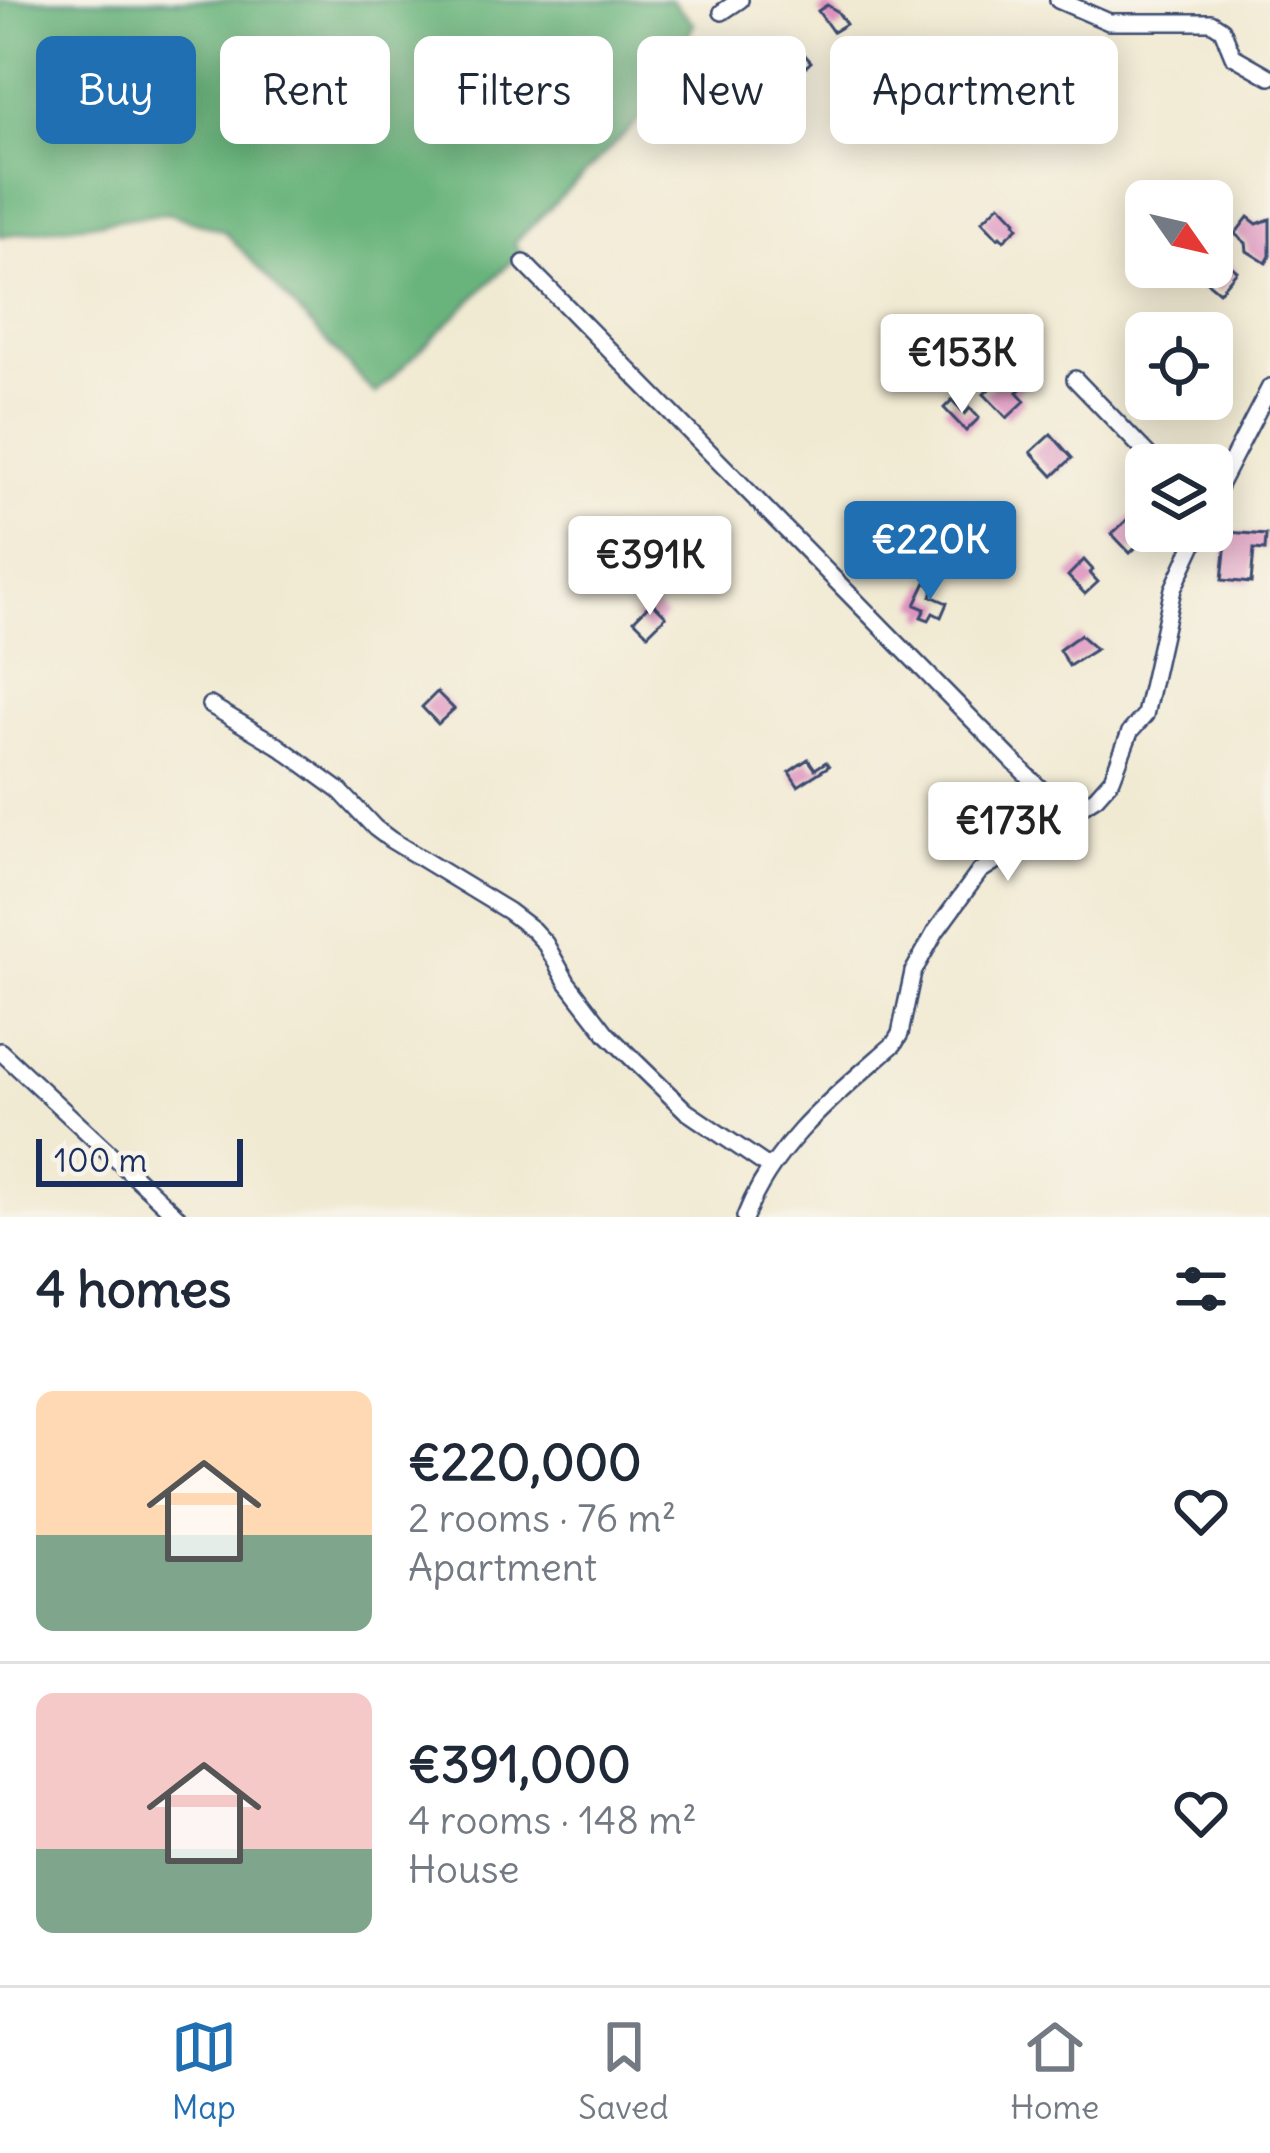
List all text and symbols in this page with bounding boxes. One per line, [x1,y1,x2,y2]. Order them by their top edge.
chip: Buy [36,36,196,144]
chip: Rent [220,36,390,144]
chip: Filters [414,36,613,144]
chip: New [637,36,806,144]
chip: Apartment [830,36,1118,144]
north arrow [1125,180,1233,288]
map controls [1125,180,1233,552]
button: locate [1125,312,1233,420]
pin: €153K [878,314,1046,416]
text: €153K [908,328,1016,377]
button: layers [1125,444,1233,552]
pin: €220K [846,501,1014,603]
text: €220K [871,515,989,564]
pin: €391K [566,516,734,618]
text: €391K [595,530,705,579]
pin: €173K [924,782,1092,884]
text: €173K [955,796,1061,845]
scale bar [36,1133,243,1186]
text: 100 m [54,1139,147,1181]
icon: filters [1168,1256,1234,1322]
text: 4 homes [36,1257,231,1321]
text: €220,000 [408,1430,642,1494]
icon: home [132,1439,276,1583]
icon: heart [1168,1478,1234,1544]
text: 2 rooms · 76 m² [408,1494,676,1543]
text: Apartment [408,1543,597,1592]
text: €391,000 [408,1732,631,1796]
icon: home [132,1741,276,1885]
icon: heart [1168,1780,1234,1846]
text: 4 rooms · 148 m² [408,1796,697,1845]
text: House [408,1845,519,1894]
tab: Map [171,2014,237,2128]
tab: Saved [578,2014,669,2128]
tab: Home [1010,2014,1099,2128]

